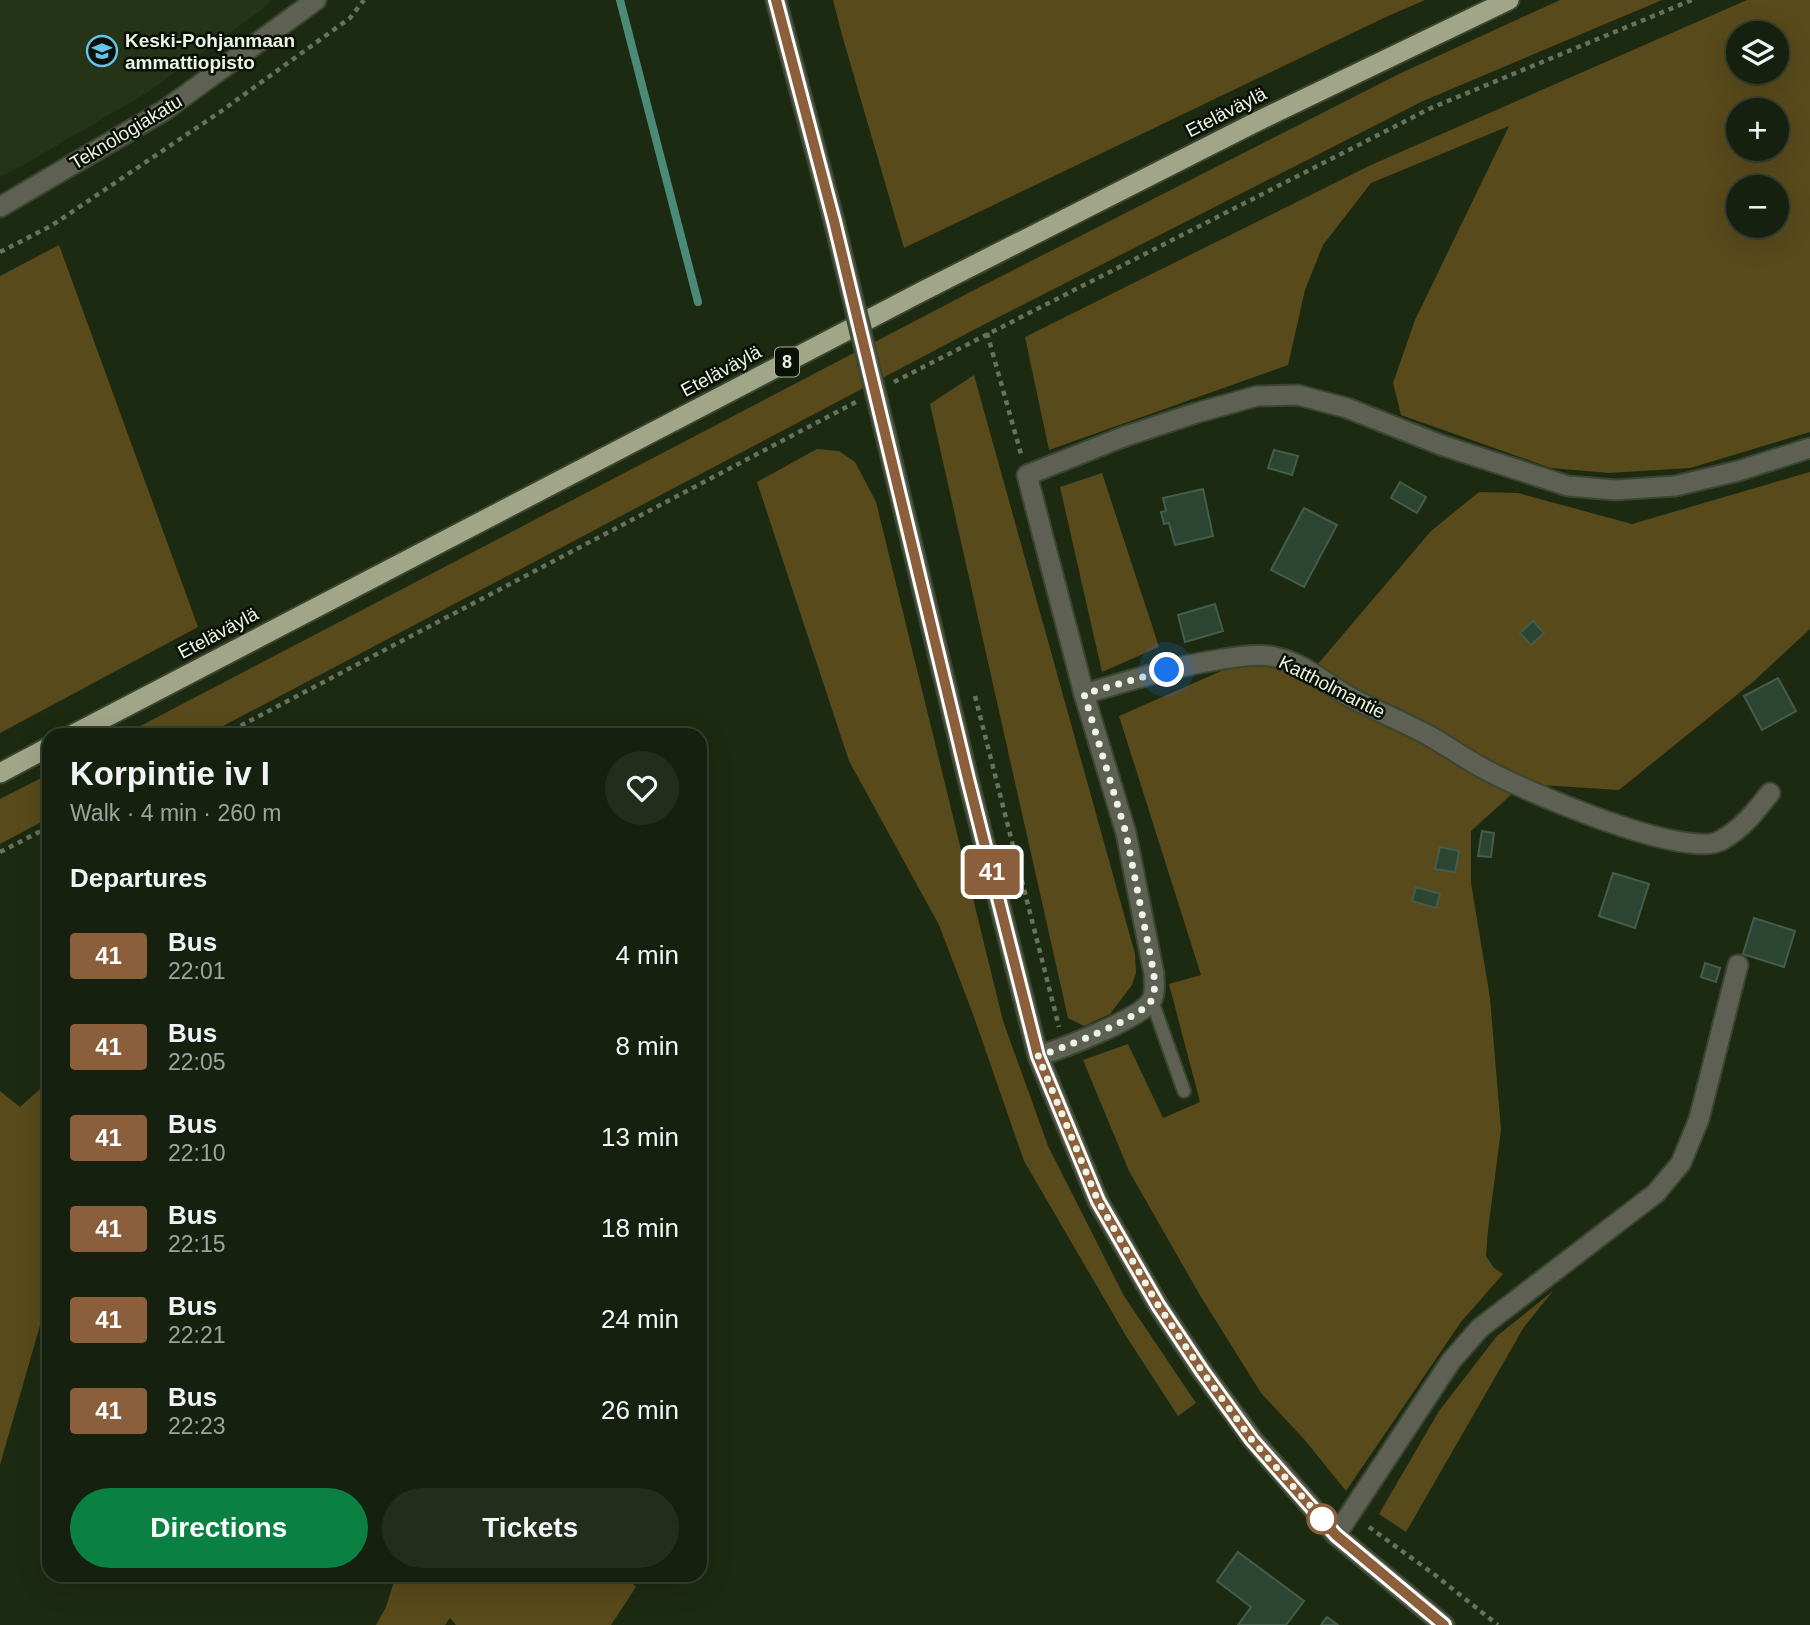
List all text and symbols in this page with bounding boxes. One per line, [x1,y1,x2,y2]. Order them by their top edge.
map controls [1726,21,1789,238]
button: layers [1726,21,1789,84]
place label: Keski-Pohjanmaan ammattiopisto [125,30,295,73]
school or university icon: Keski-Pohjanmaan ammattiopisto [85,34,119,68]
street label: Eteläväylä [1182,83,1270,141]
street label: Teknologiakatu [66,90,186,174]
button: + [1726,98,1789,161]
button: − [1726,175,1789,238]
street label: Eteläväylä [677,341,765,401]
road number: 8 [775,348,799,376]
street label: Eteläväylä [174,603,262,663]
street label: Kattholmantie [1275,651,1389,723]
your location [1149,652,1184,687]
button: heart [605,751,679,825]
text: Korpintie iv I [70,755,270,792]
text: Walk · 4 min · 260 m [70,800,281,826]
line badge: 41 [960,849,1024,895]
text: 41 [979,858,1005,885]
text: Departures [70,863,207,893]
text: Bus [168,927,217,957]
text: 4 min [615,940,679,970]
text: 41 [95,942,122,969]
text: 22:01 [168,958,226,984]
text: Bus [168,1018,217,1048]
text: 8 min [615,1031,679,1061]
text: 41 [95,1033,122,1060]
text: 22:05 [168,1049,226,1075]
text: Bus [168,1109,217,1139]
text: 13 min [601,1122,679,1152]
text: 41 [95,1124,122,1151]
text: 22:10 [168,1140,226,1166]
text: Bus [168,1200,217,1230]
text: 18 min [601,1213,679,1243]
text: 41 [95,1215,122,1242]
text: 22:15 [168,1231,226,1257]
text: Bus [168,1291,217,1321]
text: 24 min [601,1304,679,1334]
text: 41 [95,1306,122,1333]
text: 22:21 [168,1322,226,1348]
text: Bus [168,1382,217,1412]
text: 26 min [601,1395,679,1425]
text: 41 [95,1397,122,1424]
text: 22:23 [168,1413,226,1439]
button: Directions [70,1488,368,1568]
button: Tickets [382,1488,679,1568]
unlabelled marker [1307,1504,1337,1534]

